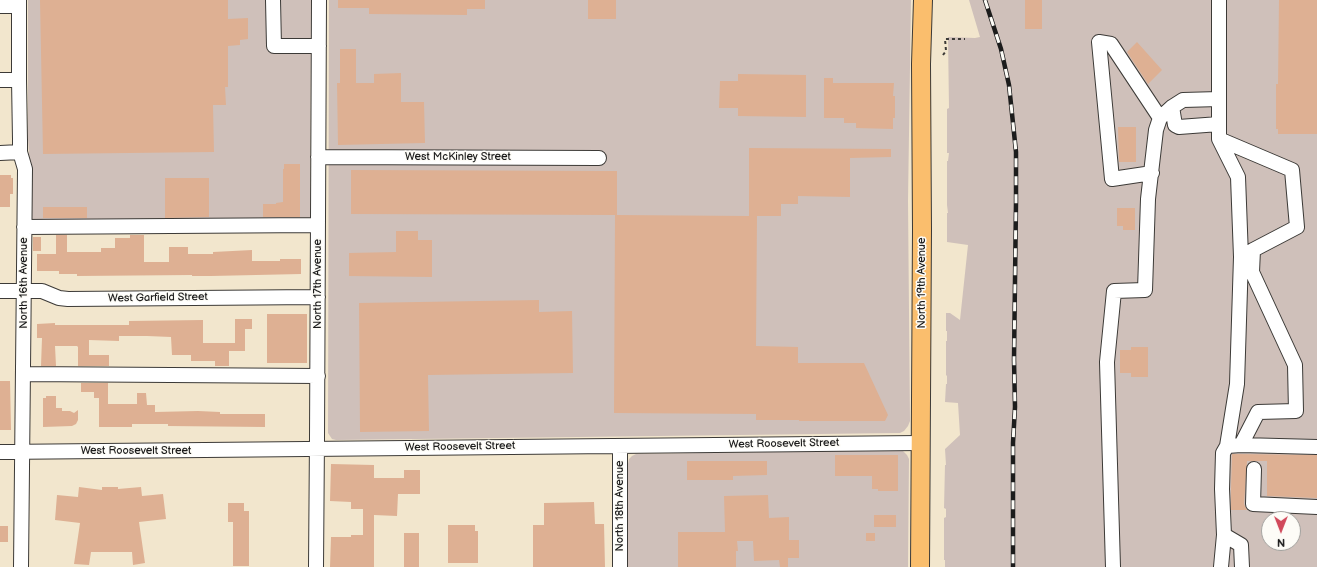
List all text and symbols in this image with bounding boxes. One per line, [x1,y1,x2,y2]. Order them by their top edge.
street label: West McKinley Street [405,150,511,164]
street label: North 16th Avenue [17,237,31,329]
street label: North 19th Avenue [915,237,929,329]
street label: North 17th Avenue [311,239,325,329]
street label: West Garfield Street [108,291,208,305]
street label: West Roosevelt Street [729,436,839,452]
street label: West Roosevelt Street [405,439,515,455]
street label: West Roosevelt Street [81,444,191,458]
street label: North 18th Avenue [613,460,627,552]
north arrow [1261,511,1301,551]
text: N [1277,536,1285,549]

